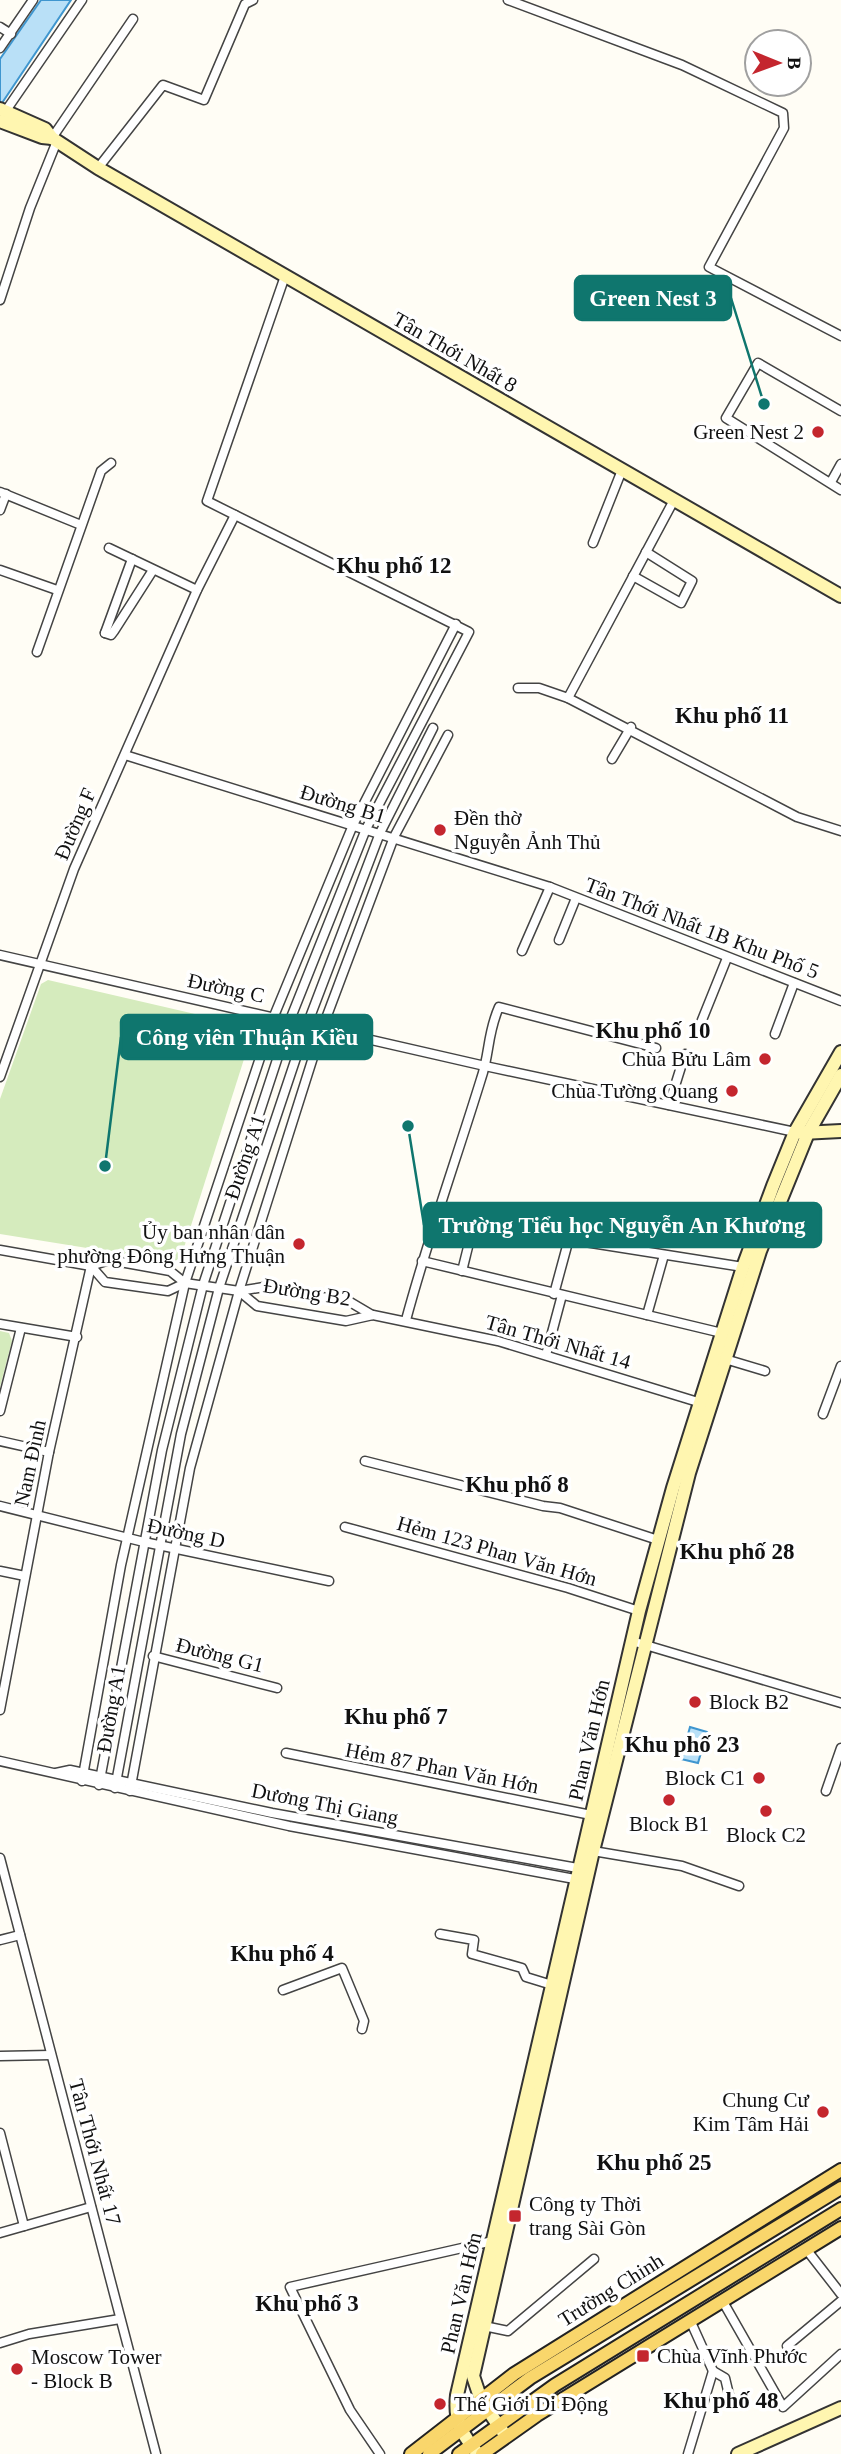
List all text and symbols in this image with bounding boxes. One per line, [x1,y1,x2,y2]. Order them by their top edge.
north arrow [743,28,813,98]
text: B [784,57,805,70]
callout: Green Nest 3 [575,276,731,320]
text: Green Nest 3 [589,286,717,311]
street label: Tân Thới Nhất 8 [389,307,521,397]
place label: Green Nest 2 [693,420,804,444]
marker: Green Nest 2 [810,424,826,440]
district label: Khu phố 12 [336,553,452,578]
district label: Khu phố 11 [675,703,789,728]
street label: Đường B1 [297,780,389,828]
street label: Đường F [49,785,101,863]
place label: Đền thờ Nguyễn Ảnh Thủ [454,806,601,854]
marker: Đền thờ Nguyễn Ảnh Thủ [432,822,448,838]
street label: Tân Thới Nhất 1B Khu Phố 5 [582,872,822,984]
street label: Đường C [185,968,267,1008]
callout: Công viên Thuận Kiều [121,1015,372,1059]
district label: Khu phố 10 [595,1018,711,1043]
text: Công viên Thuận Kiều [136,1025,359,1050]
place label: Chùa Bửu Lâm [622,1047,751,1071]
marker: Chùa Bửu Lâm [757,1051,773,1067]
place label: Chùa Tường Quang [551,1079,718,1103]
marker: Chùa Tường Quang [724,1083,740,1099]
street label: Đường A1 [219,1111,271,1203]
callout: Trường Tiểu học Nguyễn An Khương [424,1203,821,1247]
text: Trường Tiểu học Nguyễn An Khương [439,1213,806,1238]
place label: Ủy ban nhân dân phường Đông Hưng Thuận [57,1220,286,1268]
marker: Ủy ban nhân dân phường Đông Hưng Thuận [291,1236,307,1252]
street label: Đường B2 [261,1273,353,1311]
street label: Tân Thới Nhất 14 [483,1310,634,1374]
street label: Nam Đình [9,1417,51,1509]
district label: Khu phố 8 [465,1472,569,1497]
street label: Hẻm 123 Phan Văn Hớn [394,1511,600,1591]
street label: Đường D [145,1513,227,1553]
district label: Khu phố 28 [679,1539,795,1564]
street label: Đường G1 [174,1633,266,1677]
street label: Đường A1 [92,1663,130,1755]
street label: Phan Văn Hớn [563,1676,615,1803]
place label: Block B2 [709,1690,789,1714]
marker: Block B2 [687,1694,703,1710]
district label: Khu phố 7 [344,1704,448,1729]
district label: Khu phố 23 [624,1732,740,1757]
street label: Hẻm 87 Phan Văn Hớn [343,1738,541,1799]
place label: Block C1 [665,1766,745,1790]
marker: Block C1 [751,1770,767,1786]
street label: Dương Thị Giang [249,1778,401,1830]
marker: Block B1 [661,1792,677,1808]
marker: Block C2 [758,1803,774,1819]
place label: Block B1 [629,1812,709,1836]
place label: Block C2 [726,1823,806,1847]
district label: Khu phố 4 [230,1941,334,1966]
street label: Tân Thới Nhất 17 [64,2076,126,2228]
place label: Chung Cư Kim Tâm Hải [693,2088,810,2136]
marker: Chung Cư Kim Tâm Hải [815,2104,831,2120]
district label: Khu phố 25 [596,2150,712,2175]
place label: Công ty Thời trang Sài Gòn [529,2192,646,2240]
marker: Công ty Thời trang Sài Gòn [507,2208,523,2224]
street label: Phan Văn Hớn [435,2229,487,2356]
street label: Trường Chinh [554,2248,668,2332]
district label: Khu phố 3 [255,2291,359,2316]
place label: Chùa Vĩnh Phước [657,2344,807,2368]
place label: Moscow Tower - Block B [31,2345,162,2393]
marker: Chùa Vĩnh Phước [635,2348,651,2364]
marker: Moscow Tower - Block B [9,2361,25,2377]
district label: Khu phố 48 [663,2388,779,2413]
place label: Thế Giới Di Động [454,2392,609,2416]
marker: Thế Giới Di Động [432,2396,448,2412]

